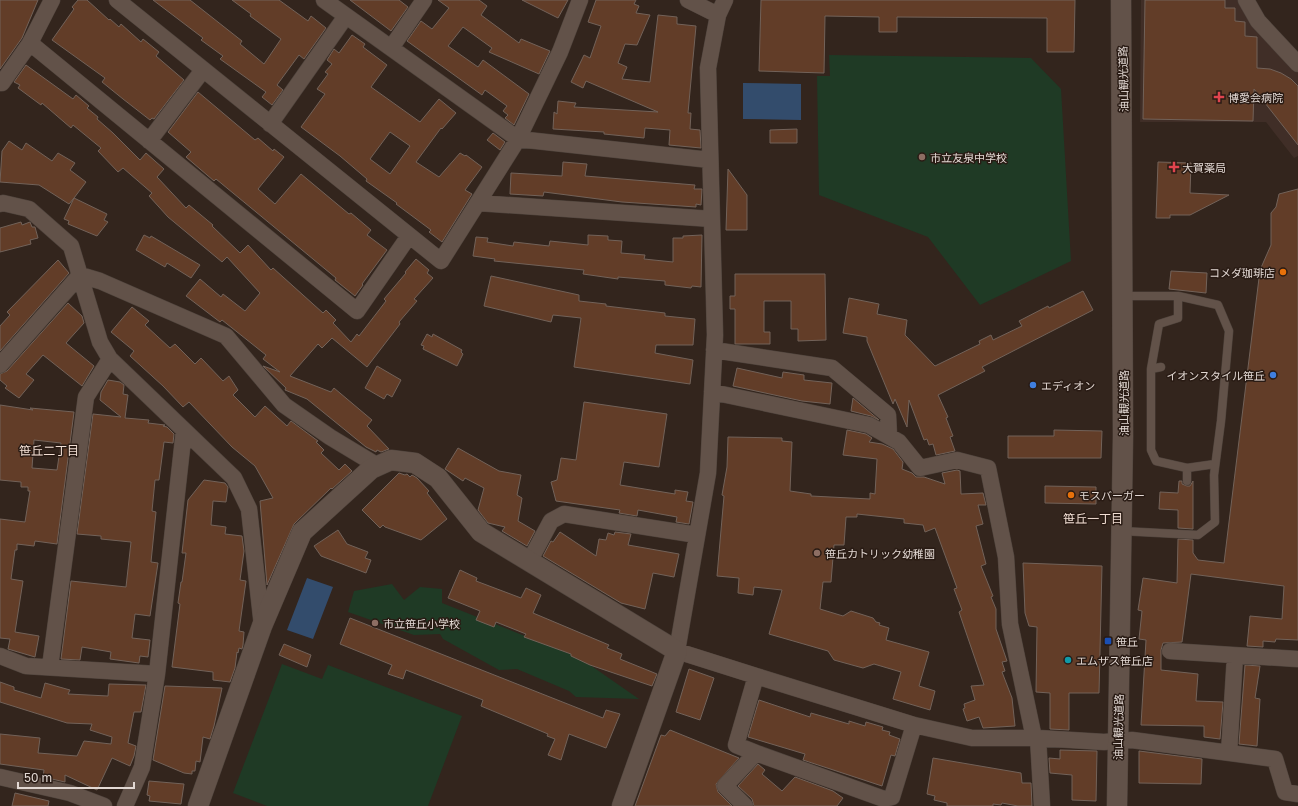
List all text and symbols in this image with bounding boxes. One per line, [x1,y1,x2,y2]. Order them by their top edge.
street label: 油山観光道路 [1116,46,1130,112]
marker: 博愛会病院 [1213,91,1225,103]
place label: 博愛会病院 [1228,91,1283,104]
place label: 市立友泉中学校 [930,151,1007,164]
marker: 市立友泉中学校 [917,152,927,162]
place label: 大賀薬局 [1182,161,1226,174]
marker: 大賀薬局 [1169,162,1179,172]
place label: コメダ珈琲店 [1209,266,1275,279]
marker: コメダ珈琲店 [1278,267,1288,277]
place label: イオンスタイル笹丘 [1166,369,1265,382]
street label: 油山観光道路 [1117,370,1130,436]
marker: イオンスタイル笹丘 [1268,370,1278,380]
place label: エディオン [1041,379,1095,392]
marker: エディオン [1028,380,1038,390]
district label: 笹丘二丁目 [19,443,79,458]
place label: モスバーガー [1079,489,1145,502]
marker: モスバーガー [1066,490,1076,500]
district label: 笹丘一丁目 [1063,511,1123,526]
place label: 笹丘カトリック幼稚園 [825,547,935,560]
marker: 笹丘カトリック幼稚園 [812,548,822,558]
place label: 市立笹丘小学校 [383,617,460,630]
marker: 市立笹丘小学校 [370,618,380,628]
place label: 笹丘 [1116,635,1138,648]
marker: 笹丘 [1103,636,1113,646]
place label: エムザス笹丘店 [1076,654,1153,667]
marker: エムザス笹丘店 [1063,655,1073,665]
street label: 油山観光道路 [1111,694,1125,760]
scale bar [18,764,134,790]
text: 50 m [24,770,52,785]

